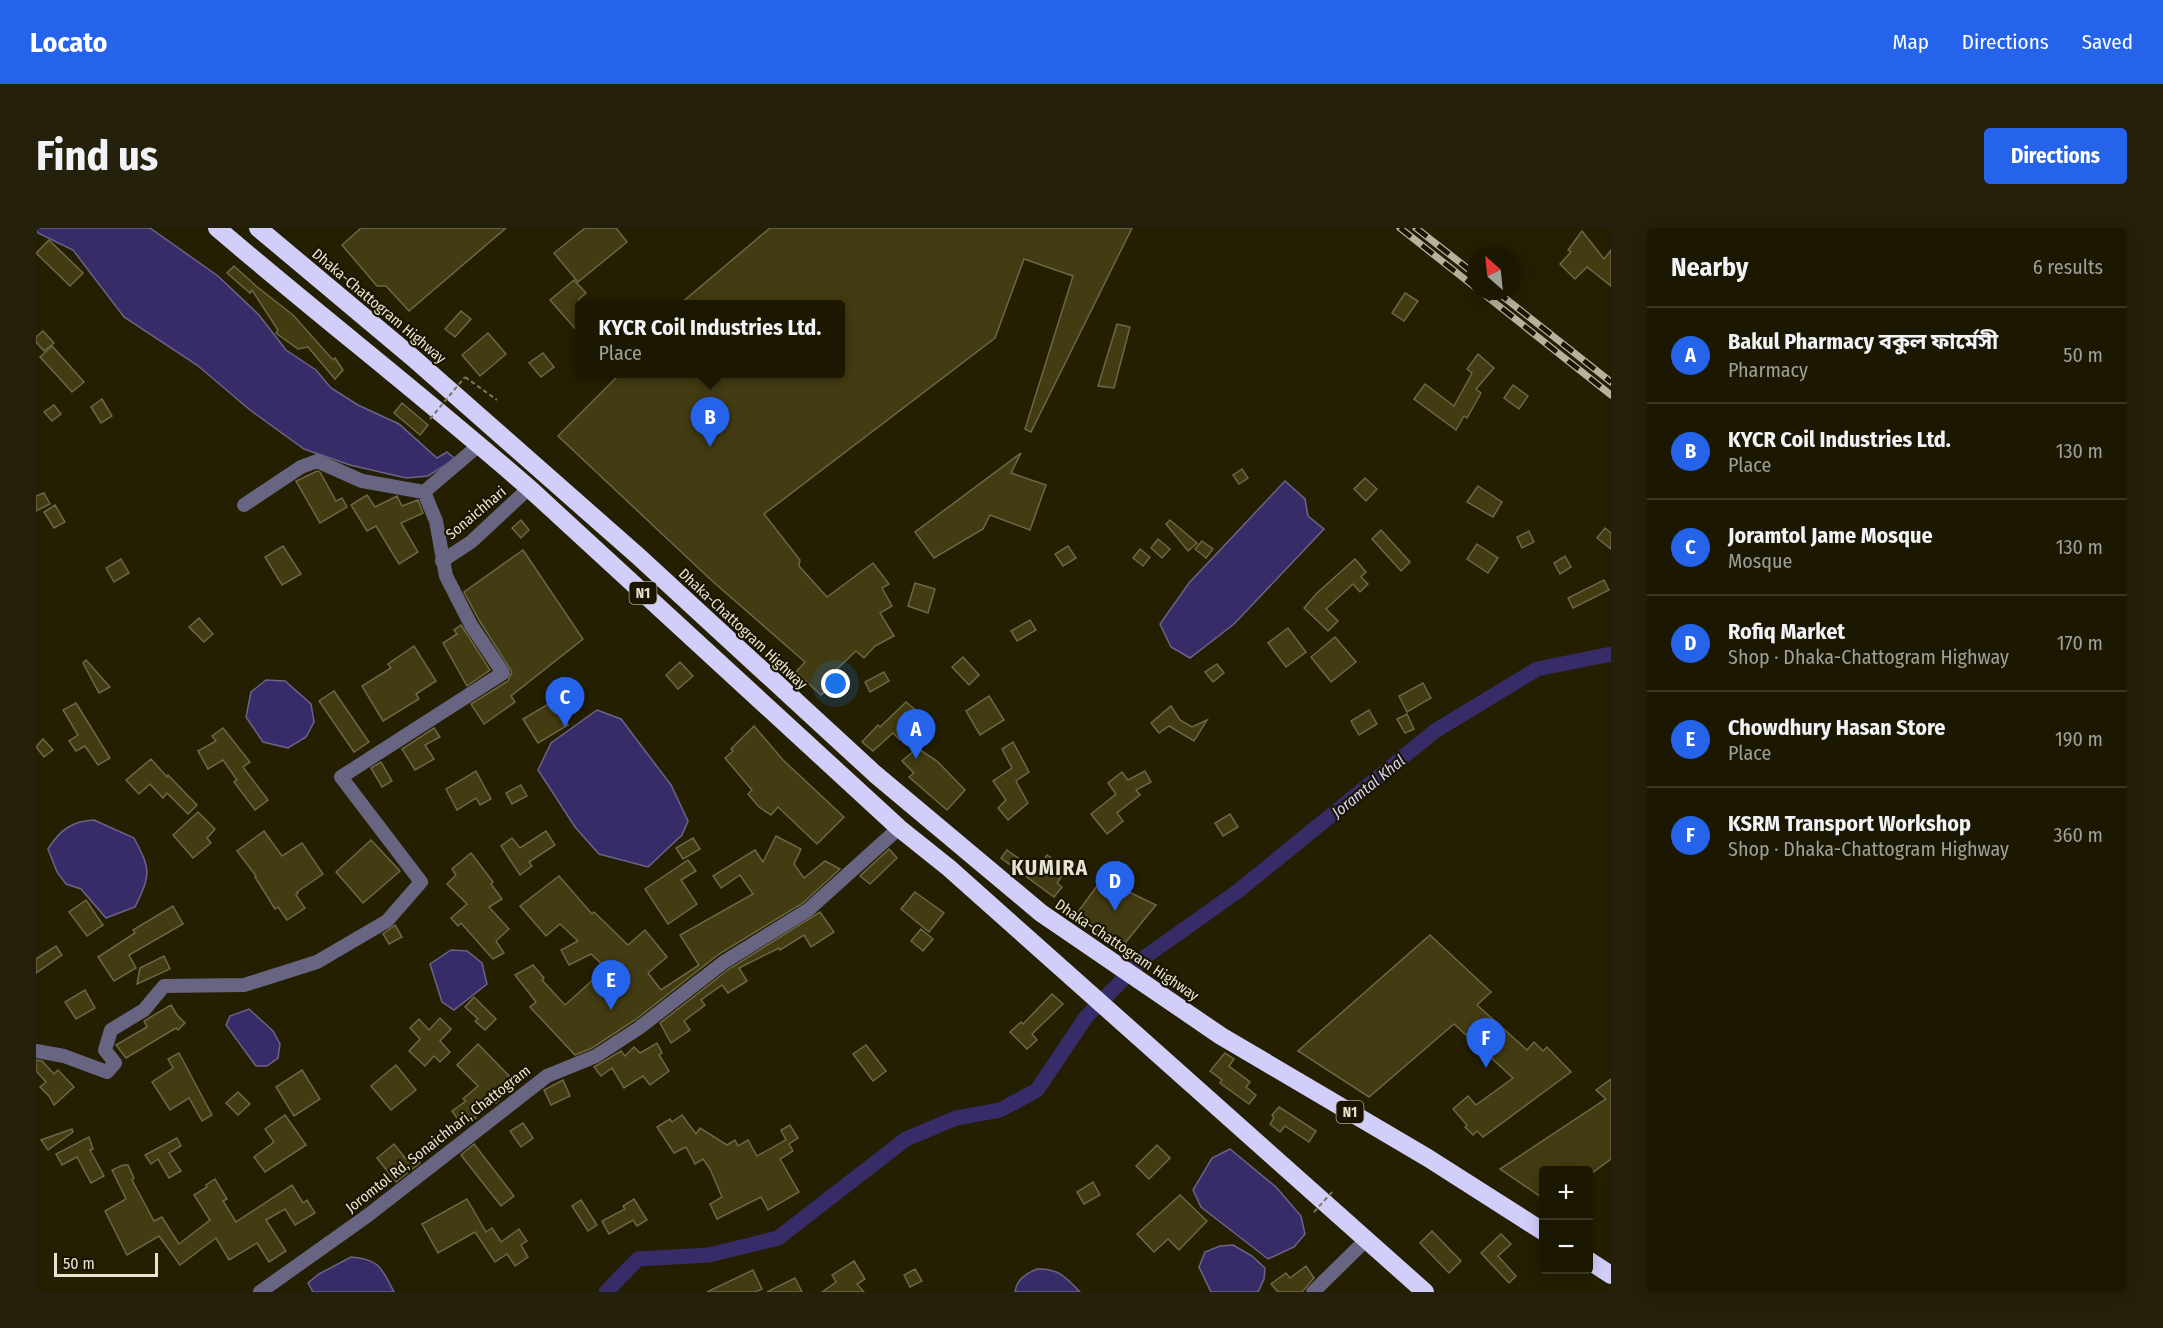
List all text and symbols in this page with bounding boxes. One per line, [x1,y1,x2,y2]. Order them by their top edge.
text: Locato [30,26,108,59]
text: Map [1892,29,1929,55]
text: Directions [1962,29,2049,55]
text: Saved [2082,29,2133,55]
button: Directions [1984,128,2127,184]
text: Find us [36,131,158,181]
street label: Dhaka-Chattogram Highway [308,245,450,367]
north arrow [1467,246,1521,300]
text: Nearby [1671,252,1748,283]
text: 6 results [2033,255,2103,279]
popup [575,300,845,378]
text: KYCR Coil Industries Ltd. [599,314,821,341]
text: Bakul Pharmacy বকুল ফার্মেসী [1728,328,1998,355]
text: Place [599,341,642,365]
text: A [1685,343,1696,367]
text: 50 m [2063,343,2103,367]
text: Pharmacy [1728,358,1808,382]
pin: B [690,398,730,447]
text: KYCR Coil Industries Ltd. [1728,426,1951,453]
text: B [1685,439,1696,463]
text: 130 m [2056,439,2103,463]
text: Place [1728,453,1771,477]
street label: Sonaichhari [442,483,510,543]
text: Joramtol Jame Mosque [1728,522,1933,549]
text: C [1685,535,1696,559]
text: 130 m [2056,535,2103,559]
text: Mosque [1728,549,1792,573]
street label: Dhaka-Chattogram Highway [675,565,811,693]
road number: N1 [630,582,656,604]
text: Rofiq Market [1728,618,1845,645]
text: D [1685,631,1696,655]
text: 170 m [2057,631,2103,655]
text: Shop · Dhaka-Chattogram Highway [1728,645,2009,669]
your location [821,669,850,698]
pin: C [546,678,584,727]
pin: A [896,710,936,759]
text: Chowdhury Hasan Store [1728,714,1945,741]
text: E [1686,727,1695,751]
text: 190 m [2055,727,2103,751]
text: Place [1728,741,1771,765]
water label: Joramtal Khal [1327,751,1409,822]
text: KSRM Transport Workshop [1728,810,1971,837]
text: F [1686,823,1695,847]
text: 360 m [2054,823,2103,847]
text: Shop · Dhaka-Chattogram Highway [1728,837,2009,861]
district label: KUMIRA [1011,855,1089,881]
pin: D [1096,862,1134,911]
street label: Dhaka-Chattogram Highway [1052,895,1202,1005]
pin: E [592,960,630,1010]
pin: F [1466,1018,1506,1068]
street label: Joromtol Rd, Sonaichhari, Chattogram [342,1061,534,1217]
road number: N1 [1336,1101,1364,1123]
map controls [1539,1166,1593,1274]
button: + [1539,1166,1593,1220]
button: − [1539,1220,1593,1274]
scale bar [54,1250,158,1278]
text: 50 m [63,1254,95,1273]

